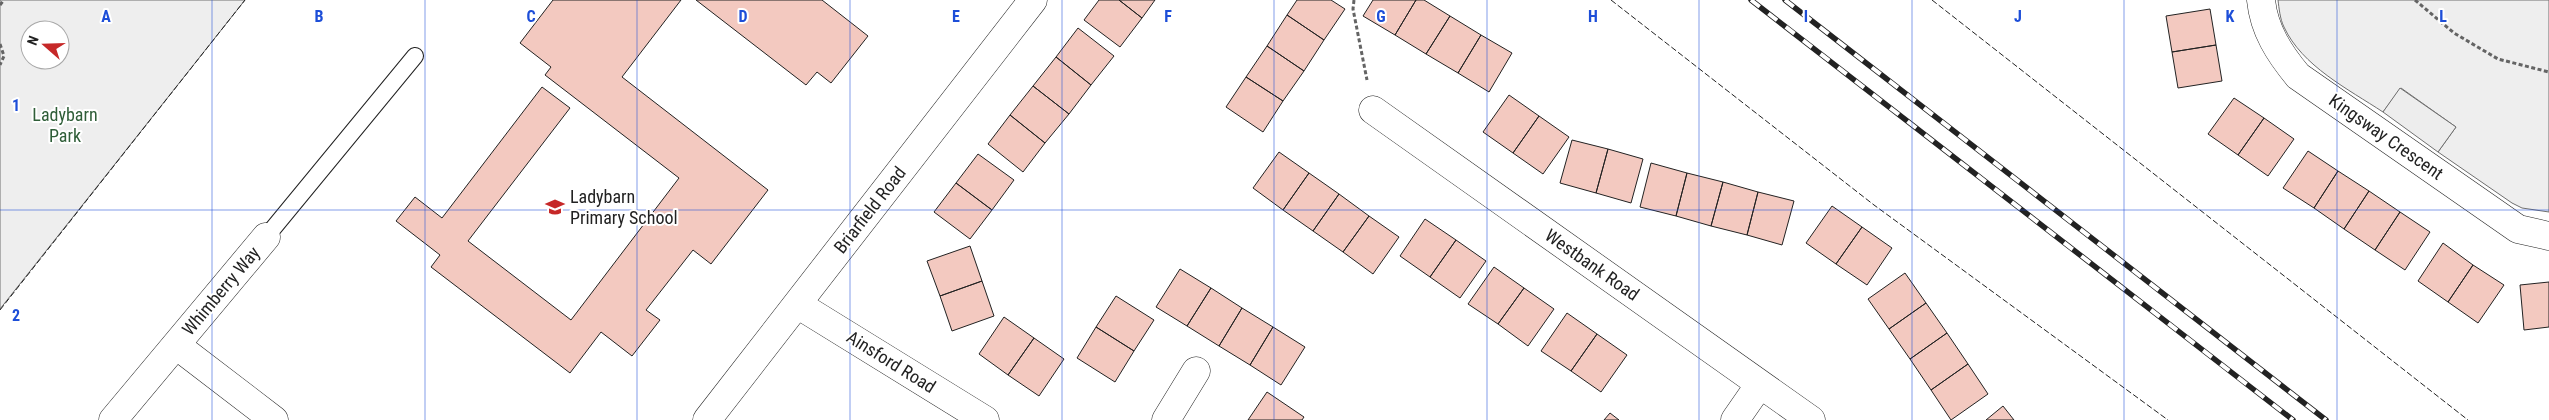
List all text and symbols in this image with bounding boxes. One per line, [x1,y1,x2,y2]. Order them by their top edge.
text: A [101,7,111,26]
text: B [315,7,324,26]
text: C [526,7,536,26]
text: D [738,7,748,26]
text: E [952,7,960,26]
text: F [1164,7,1172,26]
text: G [1376,7,1386,26]
text: H [1588,7,1598,26]
text: I [1804,7,1808,26]
text: J [2014,7,2022,26]
text: K [2226,7,2235,26]
text: L [2439,7,2447,26]
north arrow [20,20,70,70]
text: N [24,34,42,47]
street label: Kingsway Crescent [2325,89,2447,184]
text: 1 [12,96,20,115]
park label: Ladybarn Park [32,104,98,146]
street label: Briarfield Road [829,162,910,257]
place label: Ladybarn Primary School [570,186,678,228]
school or university icon: Ladybarn Primary School [544,196,566,218]
street label: Westbank Road [1541,224,1643,305]
street label: Whimberry Way [177,242,264,339]
text: 2 [12,306,20,325]
street label: Ainsford Road [843,326,940,397]

